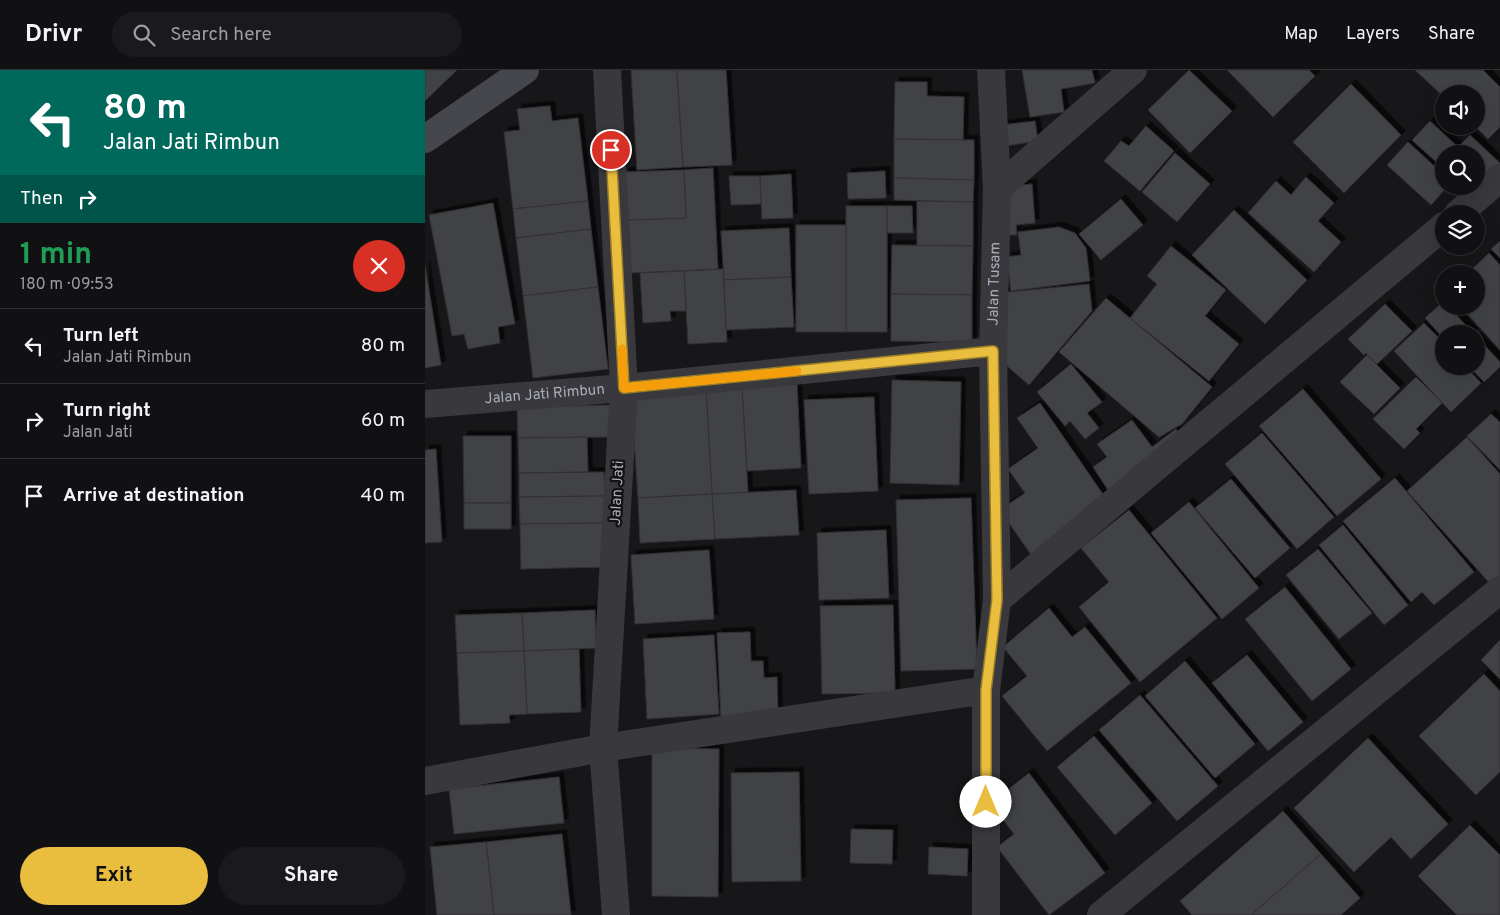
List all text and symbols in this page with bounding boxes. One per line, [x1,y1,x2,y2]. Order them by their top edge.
search box [112,12,462,57]
text: Drivr [25,20,82,50]
icon: search [130,21,158,49]
text: Search here [170,23,272,47]
text: Map [1284,23,1318,46]
text: Layers [1346,23,1400,46]
text: Share [1428,23,1475,46]
map controls [1435,85,1485,375]
button: sound [1435,85,1485,135]
text: 80 m [103,87,187,131]
icon: left [20,90,85,155]
pin [590,129,632,171]
text: Jalan Jati Rimbun [103,130,280,157]
icon: arrive [597,136,625,164]
button: search [1435,145,1485,195]
icon: right [73,185,101,213]
text: Then [20,187,63,211]
button: layers [1435,205,1485,255]
text: 1 min [20,237,92,274]
button: close [353,240,405,292]
street label: Jalan Tusam [984,242,1005,326]
button: + [1435,265,1485,315]
text: 180 m · 09:53 [20,275,114,295]
text: Turn left [63,324,139,348]
button: − [1435,325,1485,375]
icon: left [20,332,48,360]
text: 80 m [361,334,405,358]
text: Jalan Jati Rimbun [63,348,192,368]
street label: Jalan Jati Rimbun [484,380,606,409]
text: Turn right [63,399,151,423]
icon: right [20,407,48,435]
text: 60 m [361,409,405,433]
text: Jalan Jati [63,423,132,443]
street label: Jalan Jati [607,460,629,526]
icon: arrive [20,482,48,510]
text: Arrive at destination [63,484,244,508]
text: 40 m [360,484,405,508]
position arrow [959,775,1011,827]
button: Exit [20,847,208,905]
button: Share [218,847,405,905]

